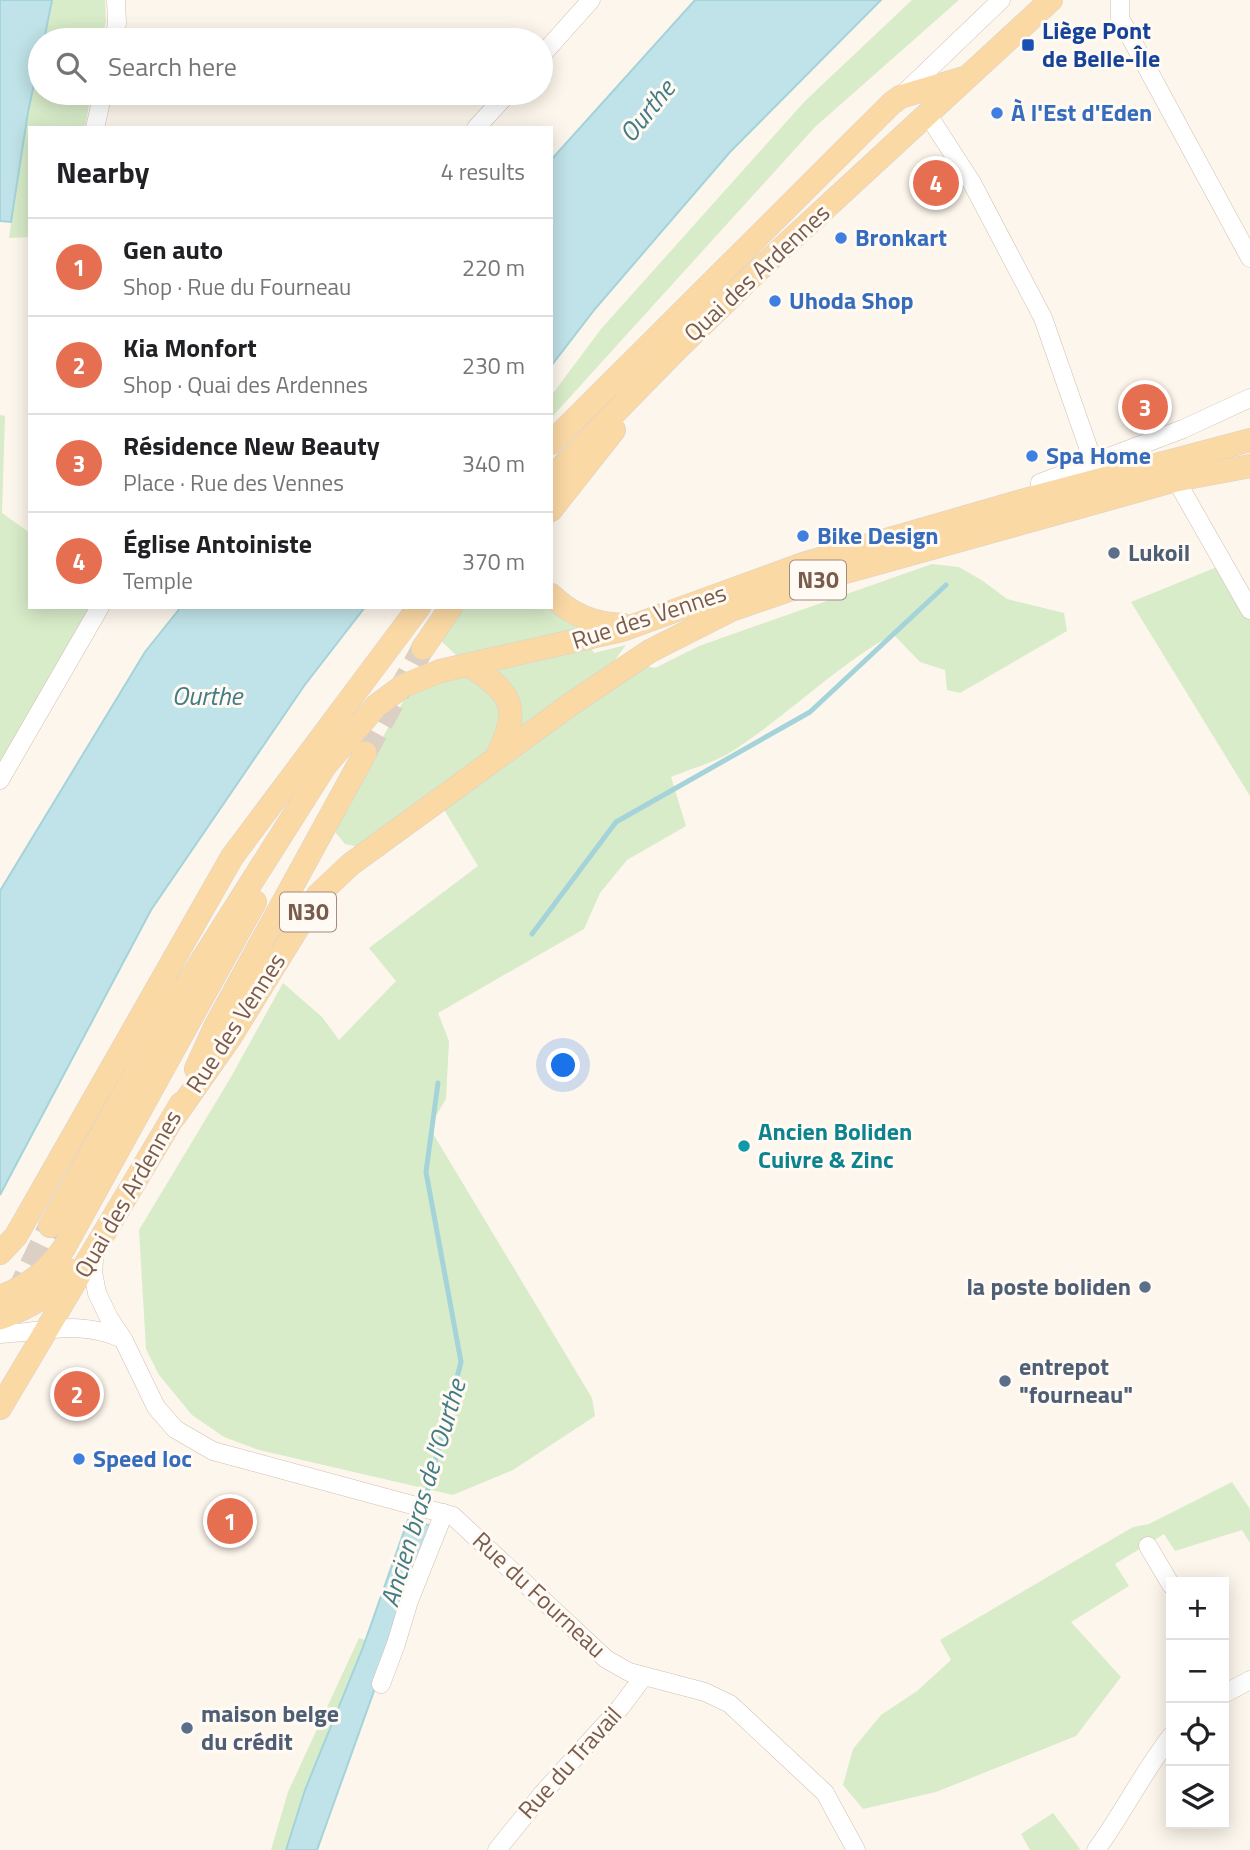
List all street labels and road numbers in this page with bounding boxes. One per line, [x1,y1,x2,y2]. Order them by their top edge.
street label: Quai des Ardennes [675,195,838,350]
road number: N30 [790,560,846,600]
street label: Rue des Vennes [567,574,731,658]
road number: N30 [280,892,336,931]
street label: Rue des Vennes [176,945,294,1100]
street label: Quai des Ardennes [64,1103,190,1284]
street label: Rue du Fourneau [465,1523,615,1666]
street label: Rue du Travail [509,1698,630,1827]

